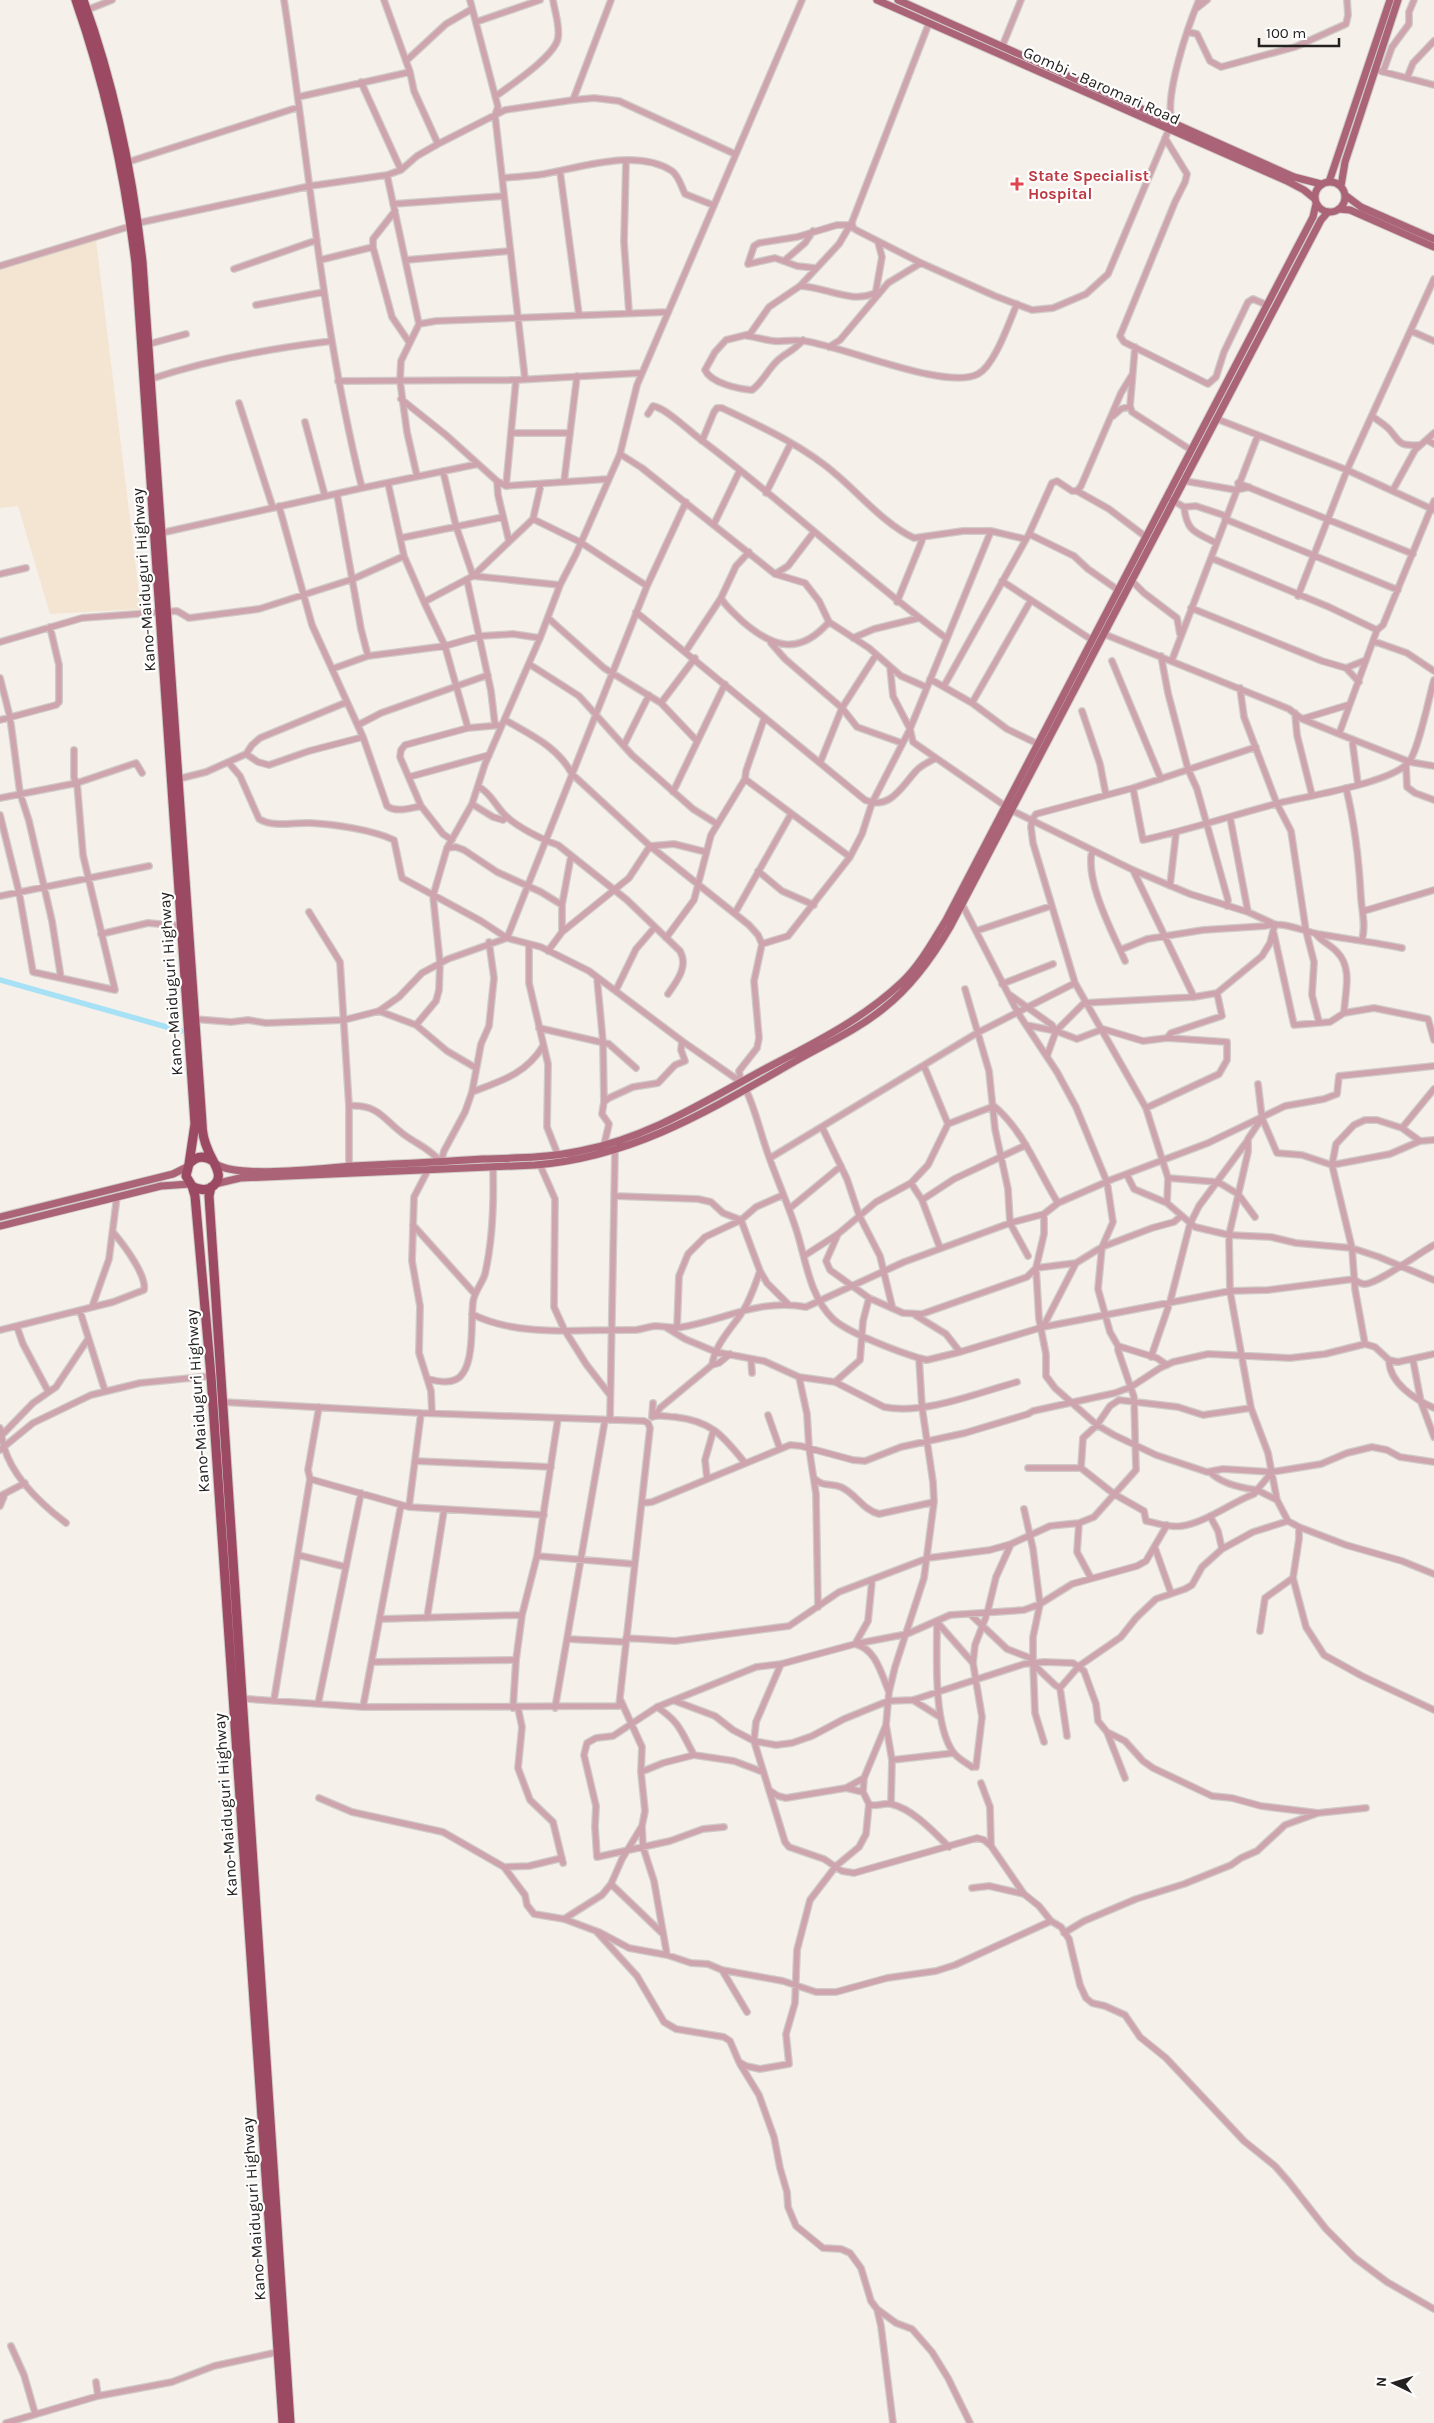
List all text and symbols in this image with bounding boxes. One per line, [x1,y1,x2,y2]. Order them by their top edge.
scale bar [1259,15,1339,47]
text: 100 m [1266,24,1306,42]
street label: Gombi - Baromari Road [1020,42,1183,129]
place label: State Specialist Hospital [1028,166,1149,203]
marker: State Specialist Hospital [1010,177,1024,191]
street label: Kano-Maiduguri Highway [128,487,159,672]
street label: Kano-Maiduguri Highway [155,891,186,1076]
street label: Kano-Maiduguri Highway [182,1308,213,1493]
street label: Kano-Maiduguri Highway [210,1712,241,1897]
street label: Kano-Maiduguri Highway [238,2116,269,2301]
north arrow [1369,2358,1419,2408]
text: N [1373,2376,1390,2388]

